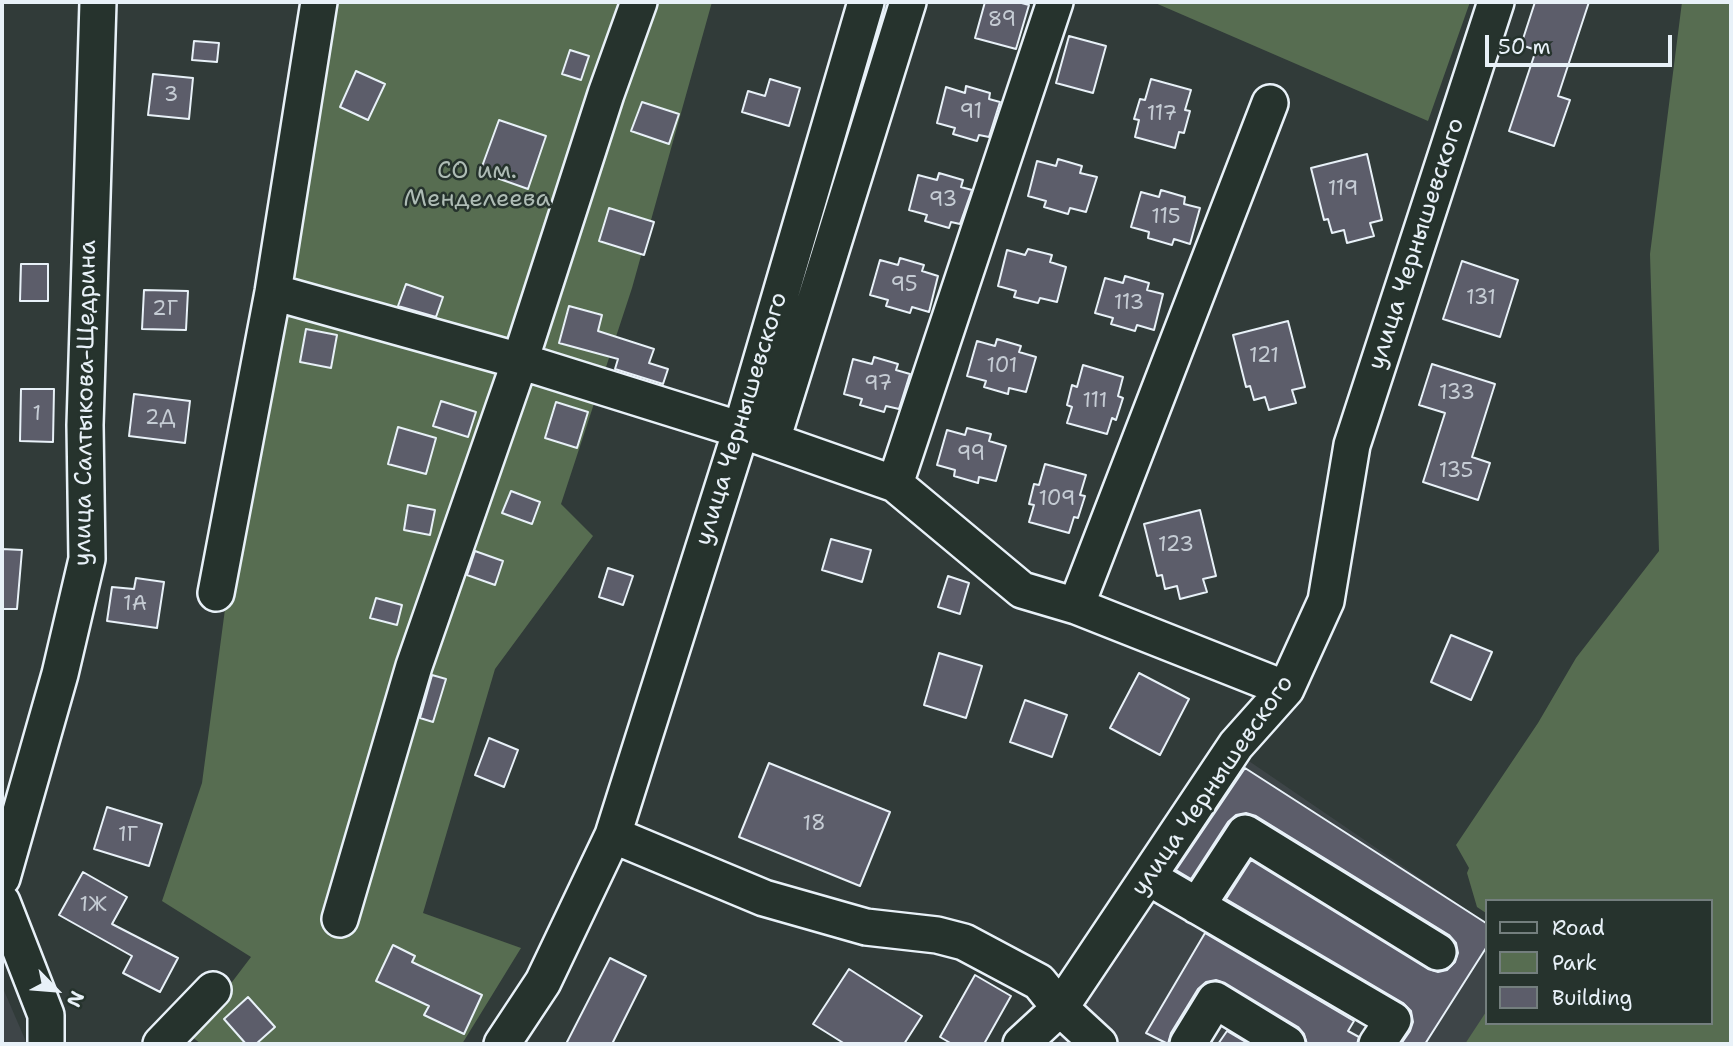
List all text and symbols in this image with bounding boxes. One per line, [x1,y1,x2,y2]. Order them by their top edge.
house number: 89 [988,8,1016,34]
scale bar [1488,21,1675,65]
text: 50 m [1498,33,1551,61]
house number: 3 [164,83,178,109]
house number: 91 [960,100,982,126]
house number: 117 [1147,102,1177,128]
street label: улица Чернышевского [1363,114,1471,374]
park label: СО им. Менделеева [404,158,550,214]
house number: 119 [1328,177,1358,203]
house number: 93 [929,188,957,214]
house number: 115 [1151,205,1181,231]
street label: улица Салтыкова-Щедрина [69,240,103,566]
house number: 95 [890,273,918,299]
house number: 131 [1466,286,1496,312]
street label: улица Чернышевского [690,289,794,549]
house number: 113 [1114,291,1144,317]
house number: 2Г [152,297,178,323]
house number: 121 [1249,344,1279,370]
house number: 101 [986,354,1018,380]
house number: 97 [864,372,892,398]
house number: 133 [1439,381,1475,407]
house number: 111 [1083,389,1107,415]
house number: 1 [33,402,41,428]
house number: 2Д [145,406,175,432]
house number: 99 [957,442,985,468]
house number: 135 [1439,459,1473,485]
house number: 109 [1038,487,1076,513]
house number: 123 [1158,533,1194,559]
house number: 1А [123,592,147,618]
street label: улица Чернышевского [1126,670,1300,902]
house number: 18 [802,812,826,838]
house number: 1Г [118,823,138,849]
house number: 1Ж [79,893,107,919]
legend [1484,899,1712,1025]
text: Road [1552,914,1605,942]
text: Park [1552,949,1597,977]
north arrow [21,955,91,1025]
text: Building [1552,984,1632,1012]
text: N [61,987,90,1011]

